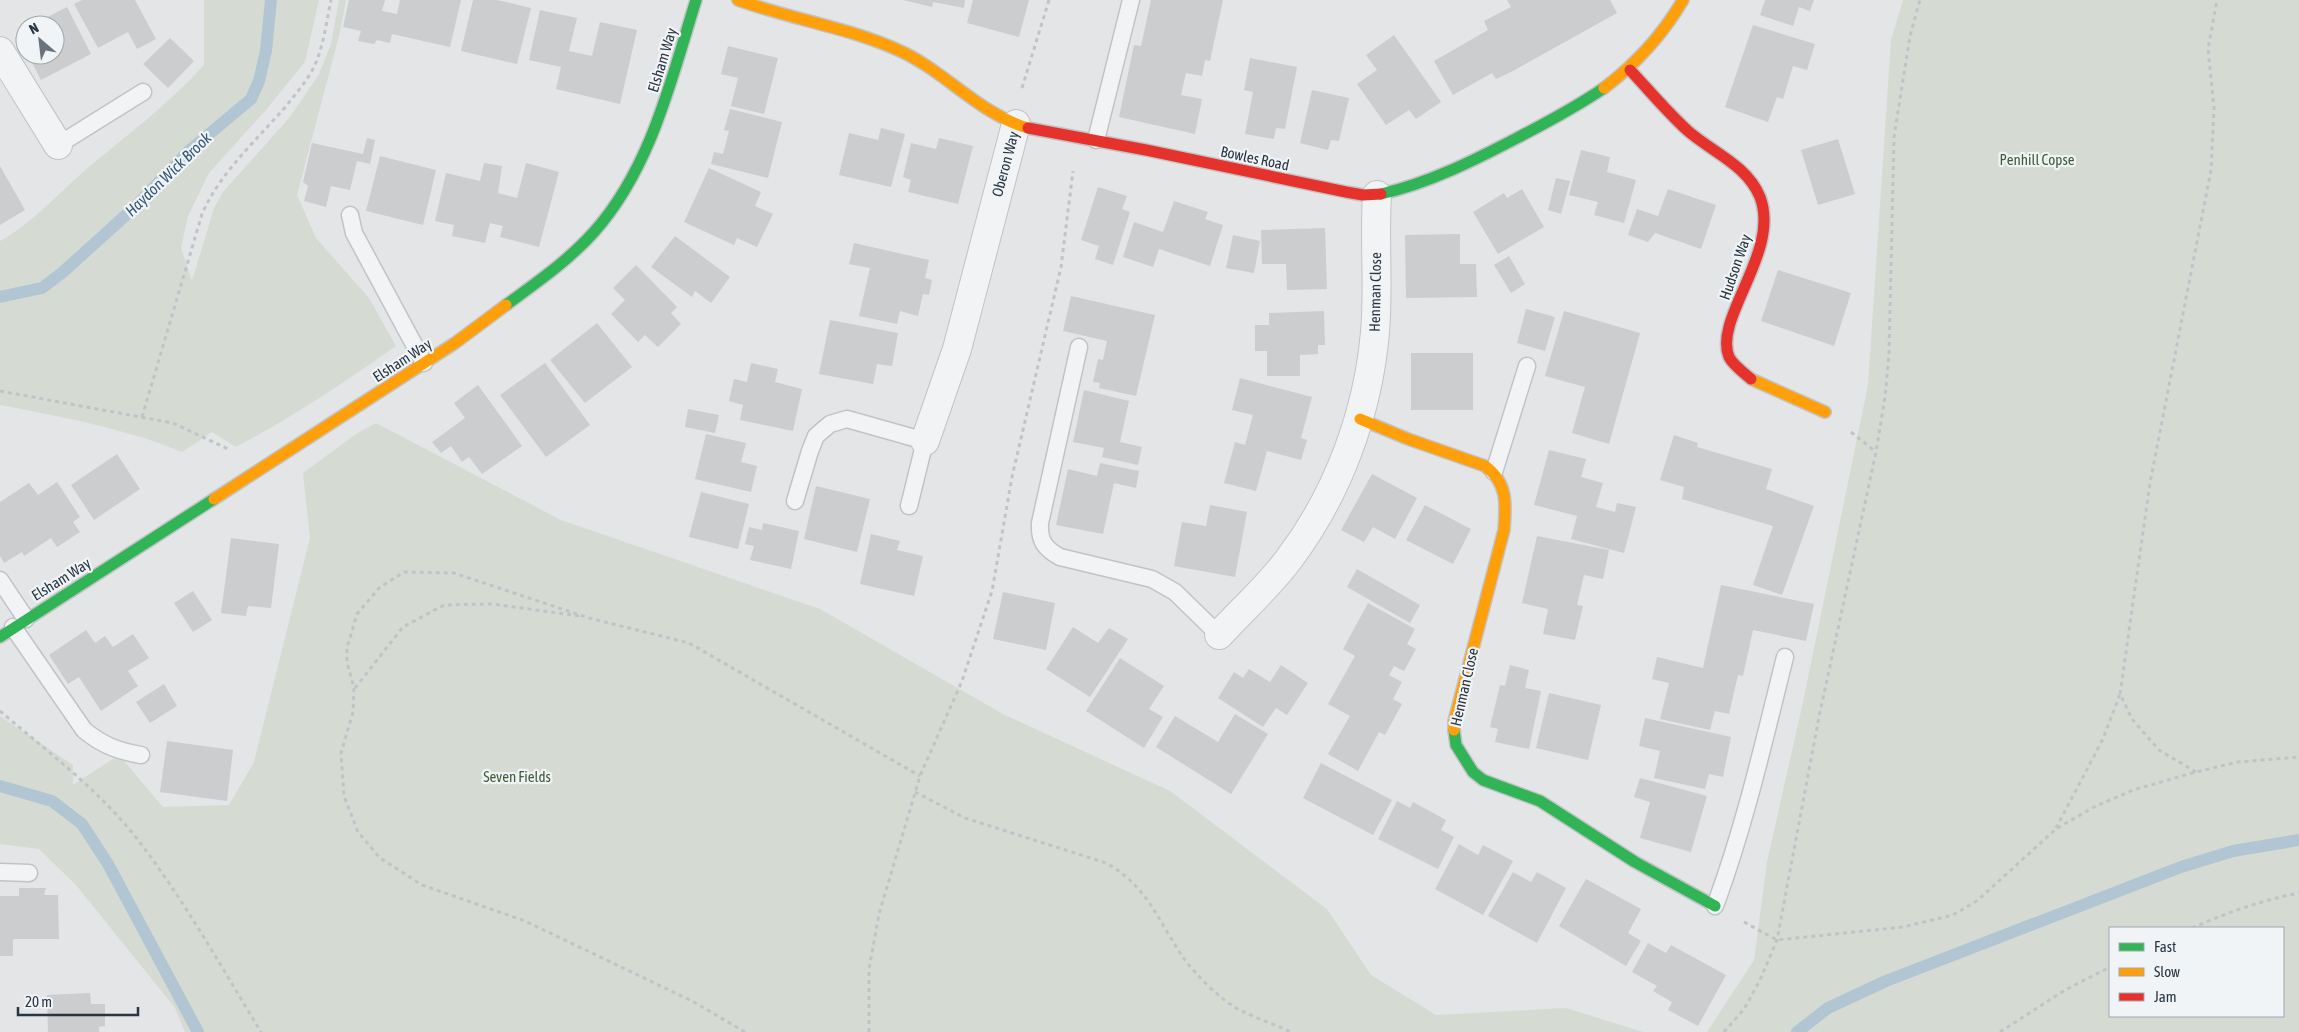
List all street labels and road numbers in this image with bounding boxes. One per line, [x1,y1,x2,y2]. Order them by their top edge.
street label: Elsham Way [644,26,680,94]
street label: Oberon Way [988,129,1022,199]
street label: Bowles Road [1219,142,1291,174]
street label: Hudson Way [1716,232,1754,302]
street label: Henman Close [1366,252,1384,332]
street label: Elsham Way [370,335,434,385]
street label: Elsham Way [28,554,94,604]
street label: Henman Close [1447,646,1481,728]

